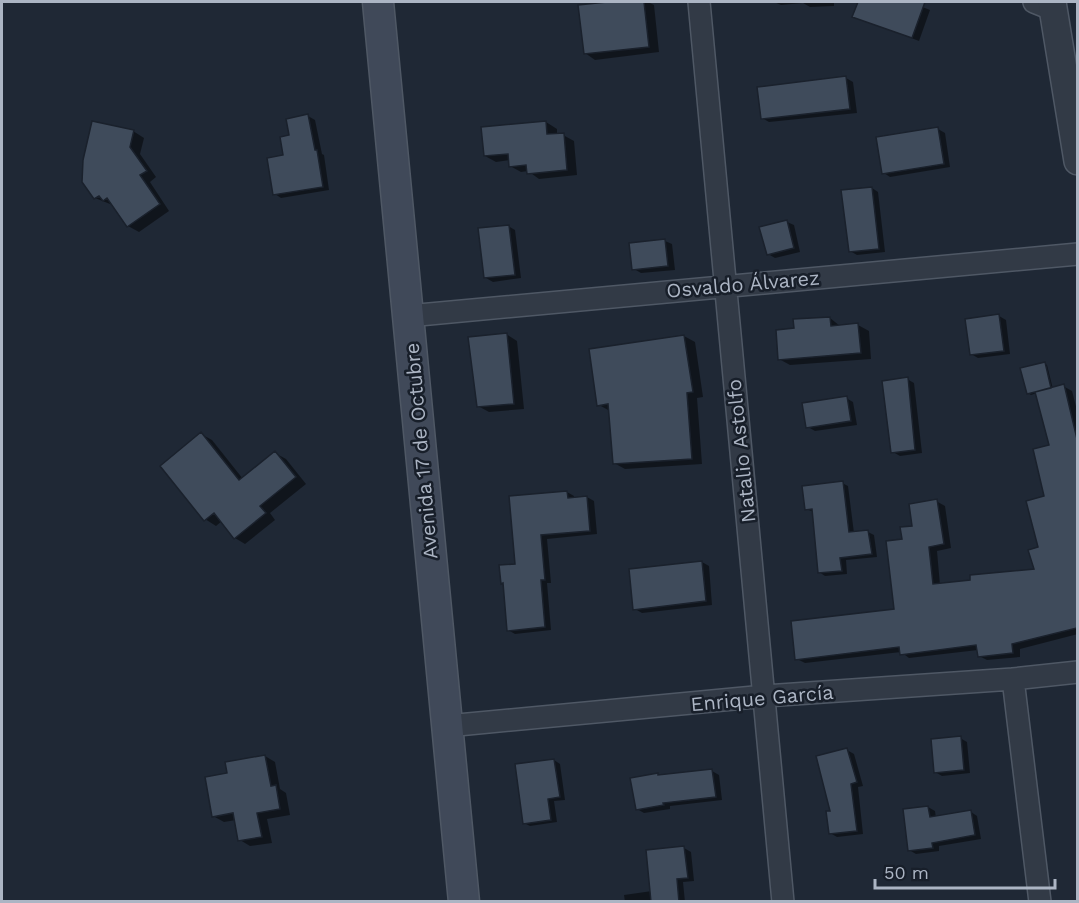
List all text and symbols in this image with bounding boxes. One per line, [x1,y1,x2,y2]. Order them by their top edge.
street label: Osvaldo Álvarez [665,265,821,303]
street label: Avenida 17 de Octubre [400,342,442,560]
street label: Natalio Astolfo [722,378,760,524]
street label: Enrique García [690,680,834,716]
scale bar [875,852,1055,890]
text: 50 m [884,862,929,883]

